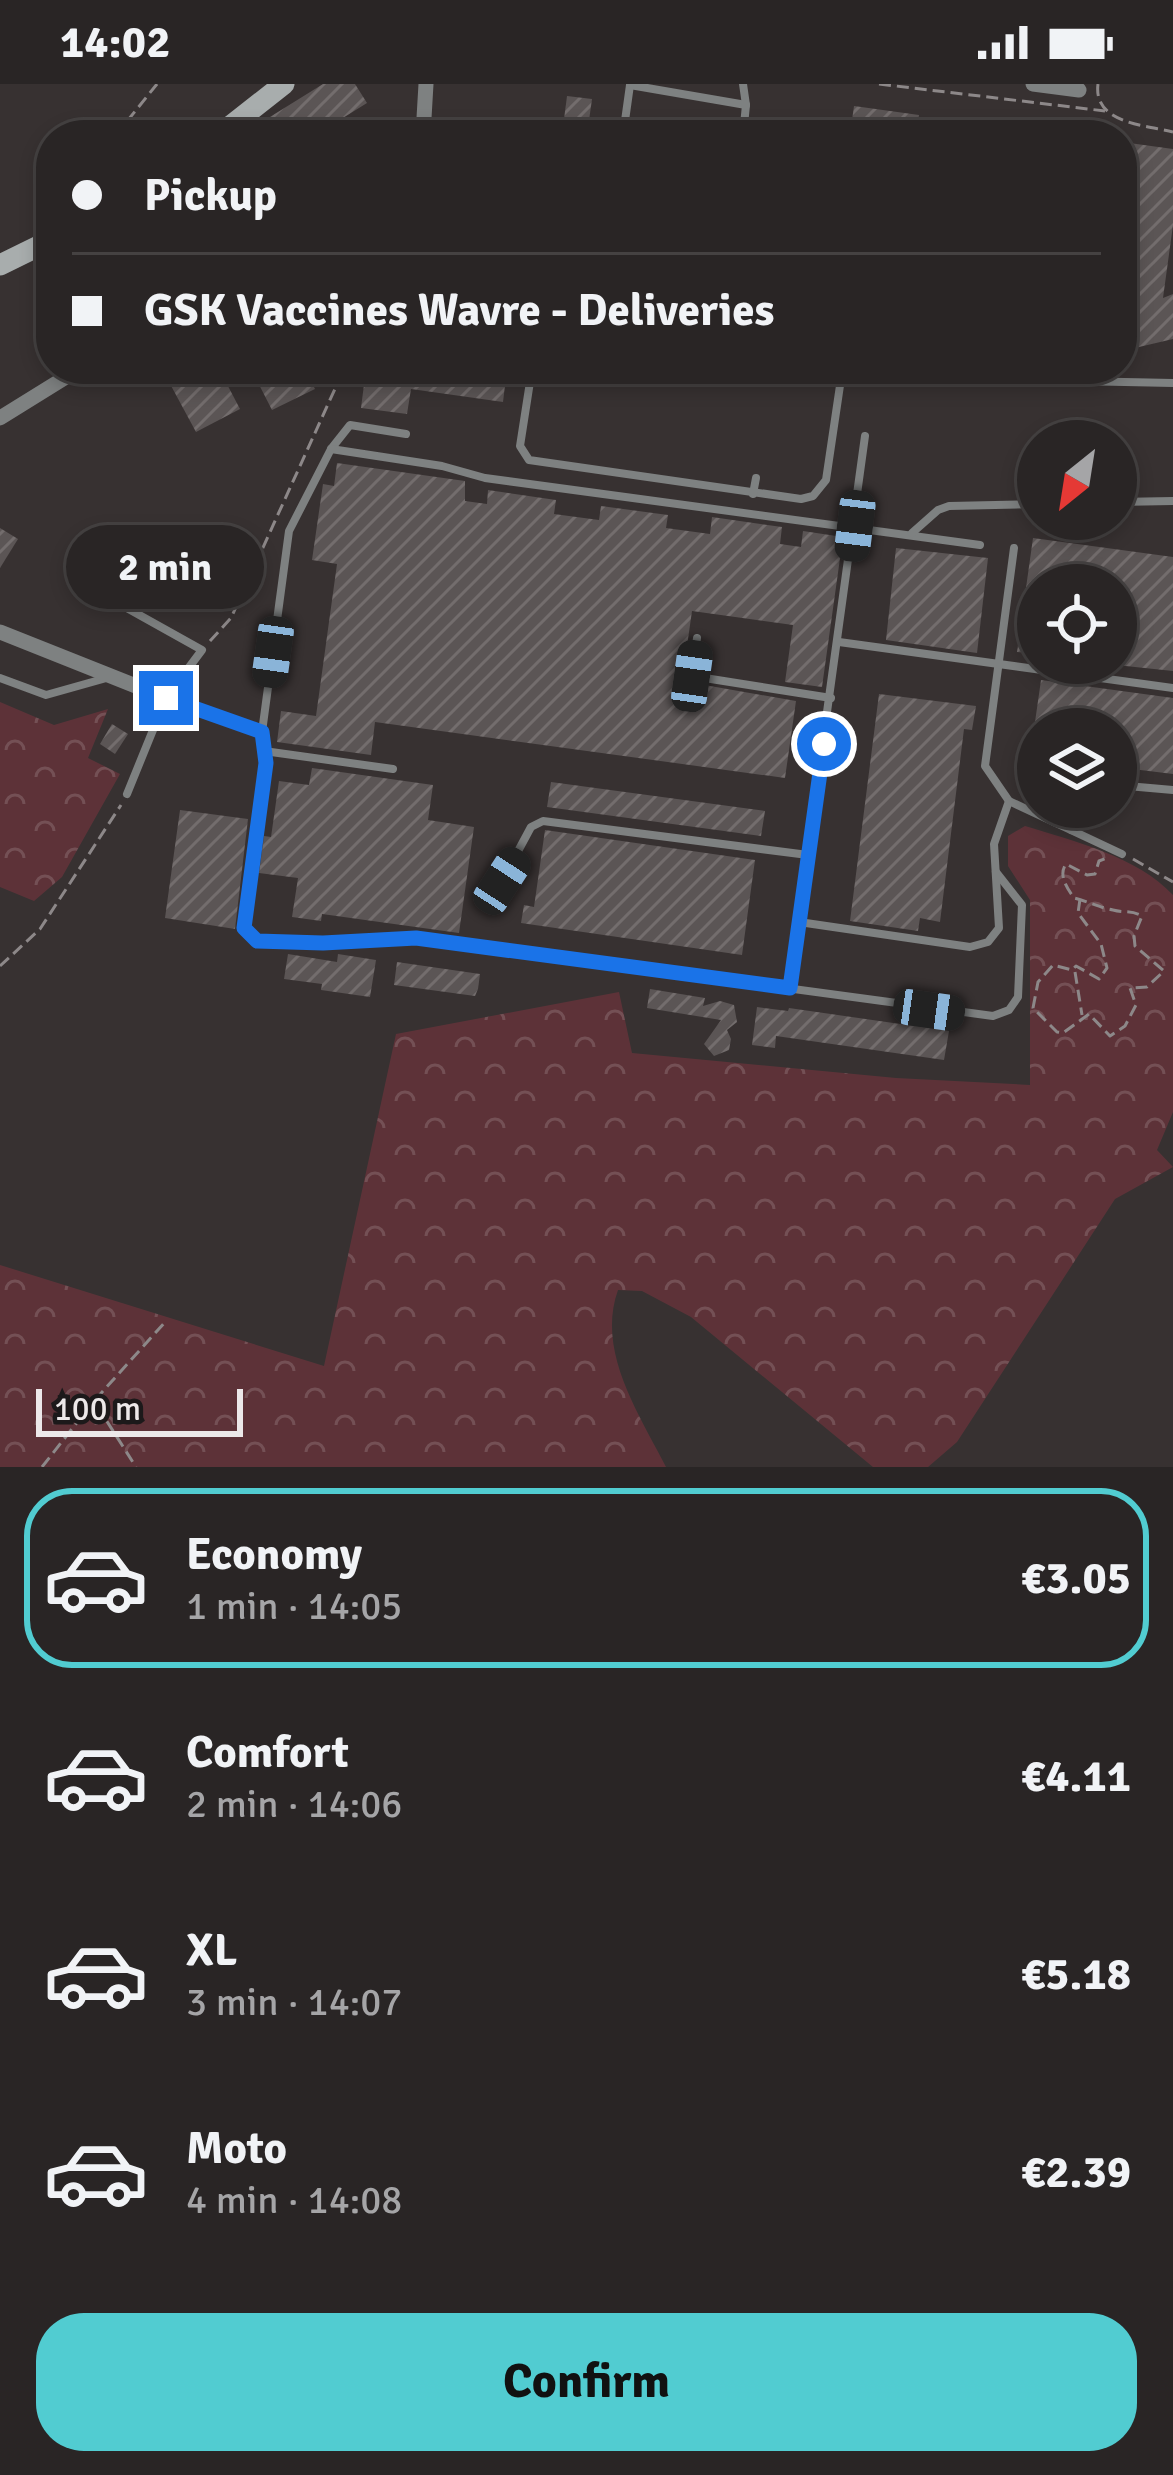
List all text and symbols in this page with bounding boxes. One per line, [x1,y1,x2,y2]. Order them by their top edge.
text: 14:02 [60,15,170,70]
text: Pickup [144,168,277,223]
text: GSK Vaccines Wavre - Deliveries [144,283,774,338]
north arrow [1017,420,1137,540]
map controls [1017,420,1137,828]
car [833,488,877,564]
callout: 2 min [67,524,265,608]
text: 2 min [118,543,212,591]
button: locate [1017,564,1137,684]
car [250,614,296,690]
car [669,638,715,714]
route end [139,671,193,725]
button: layers [1017,708,1137,828]
route start [797,717,851,771]
car [467,841,537,921]
car [891,987,967,1033]
scale bar [36,1383,243,1436]
text: 100 m [54,1389,141,1430]
icon: car [42,1524,150,1632]
text: Economy [186,1527,362,1582]
text: €3.05 [1021,1551,1131,1606]
text: 1 min · 14:05 [186,1582,402,1630]
icon: car [42,1722,150,1830]
text: Comfort [186,1725,349,1780]
text: €4.11 [1021,1749,1131,1804]
text: 2 min · 14:06 [186,1780,402,1828]
icon: car [42,1920,150,2028]
text: XL [186,1923,237,1978]
text: €5.18 [1021,1947,1131,2002]
text: 3 min · 14:07 [186,1978,402,2026]
icon: car [42,2118,150,2226]
text: Moto [186,2121,287,2176]
text: €2.39 [1021,2145,1131,2200]
text: 4 min · 14:08 [186,2176,402,2224]
button: Confirm [36,2313,1137,2451]

